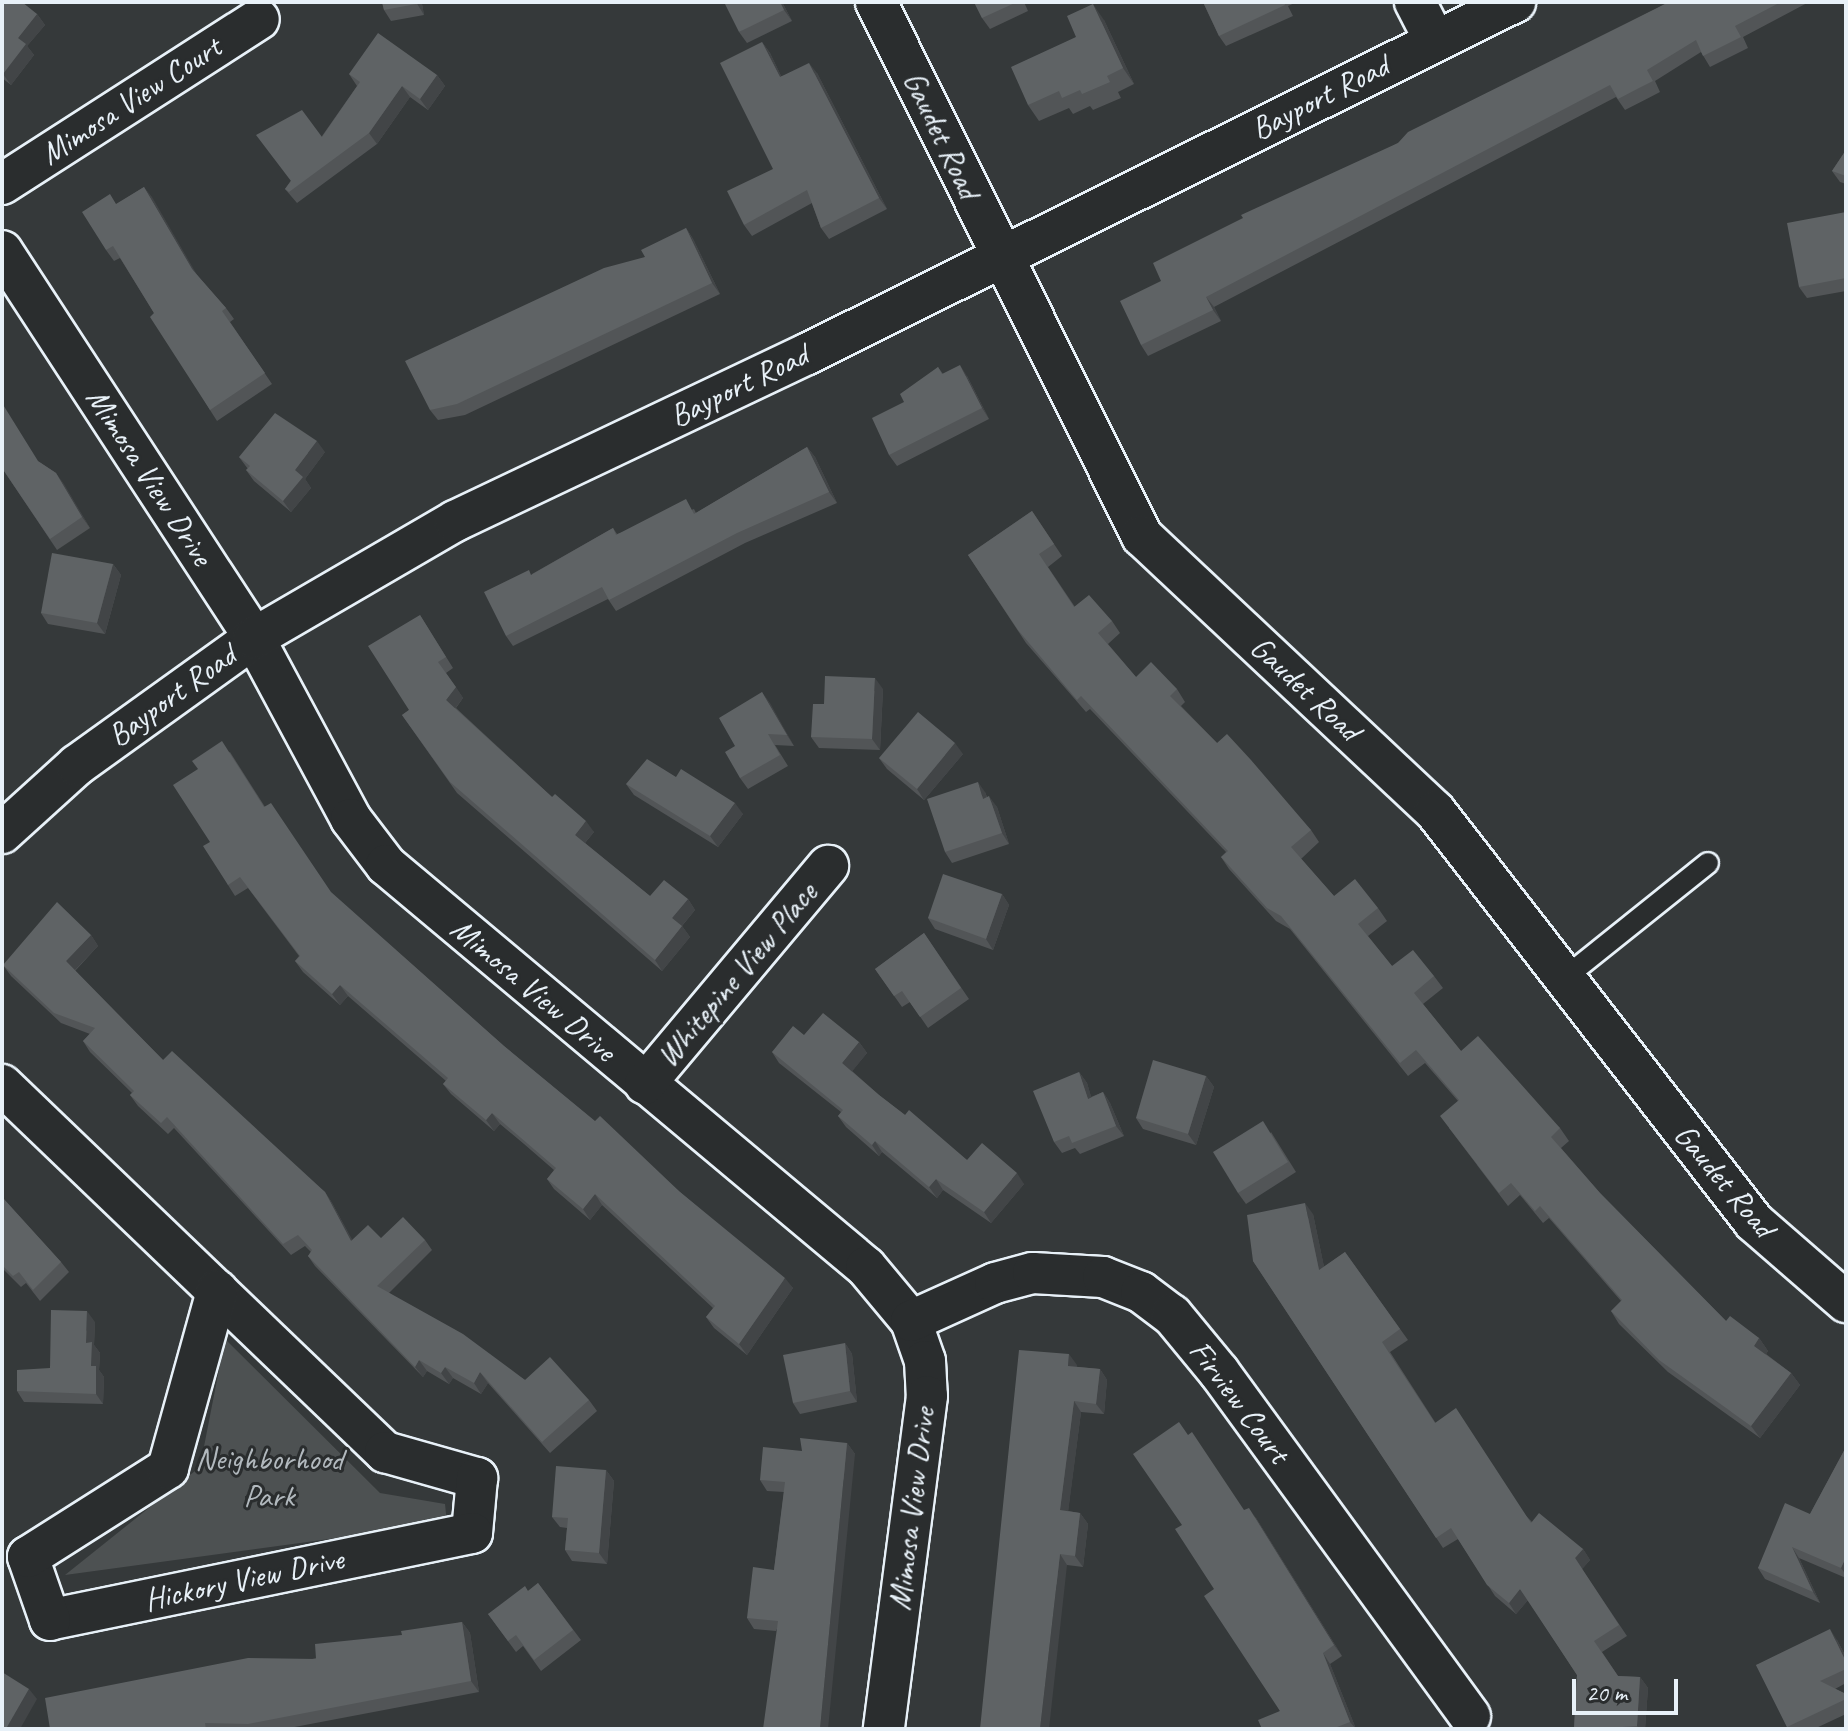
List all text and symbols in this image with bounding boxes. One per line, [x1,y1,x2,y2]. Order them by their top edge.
street label: Mimosa View Court [34,29,228,173]
street label: Bayport Road [1245,47,1395,149]
street label: Gaudet Road [894,65,988,205]
street label: Bayport Road [664,336,814,436]
street label: Mimosa View Drive [77,381,221,573]
street label: Gaudet Road [1242,628,1368,750]
street label: Bayport Road [101,637,243,755]
street label: Whitepine View Place [649,875,825,1075]
street label: Mimosa View Drive [442,910,624,1070]
street label: Gaudet Road [1665,1116,1783,1246]
street label: Firview Court [1180,1333,1298,1471]
street label: Mimosa View Drive [881,1405,943,1613]
park label: Neighborhood Park [195,1441,343,1516]
street label: Hickory View Drive [141,1540,347,1620]
scale bar [1576,1663,1682,1713]
text: 20 m [1586,1678,1627,1708]

